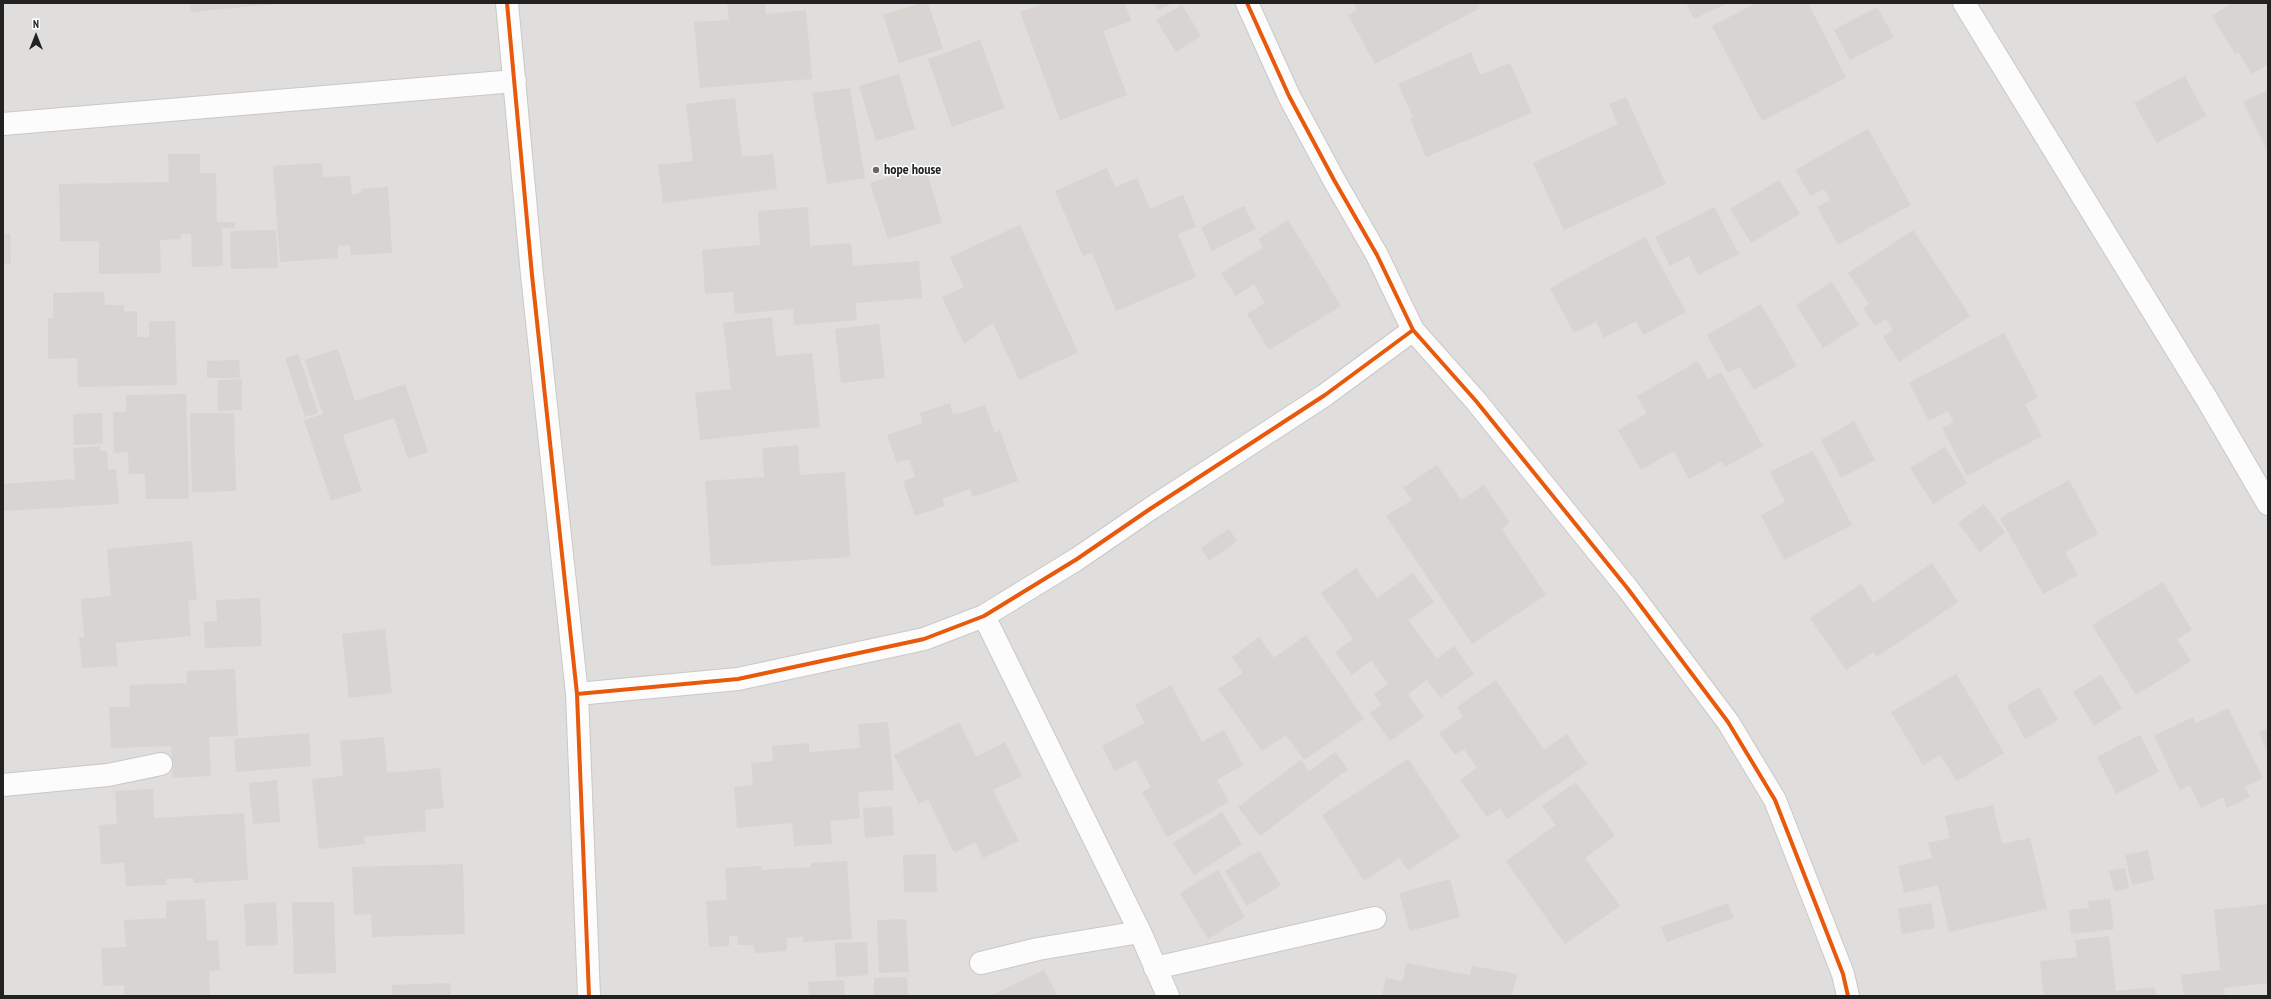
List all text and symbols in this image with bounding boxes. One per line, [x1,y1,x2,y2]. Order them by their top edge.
north arrow [16,16,56,56]
text: N [33,17,39,31]
place label: hope house [884,162,941,178]
marker: hope house [871,165,881,175]

